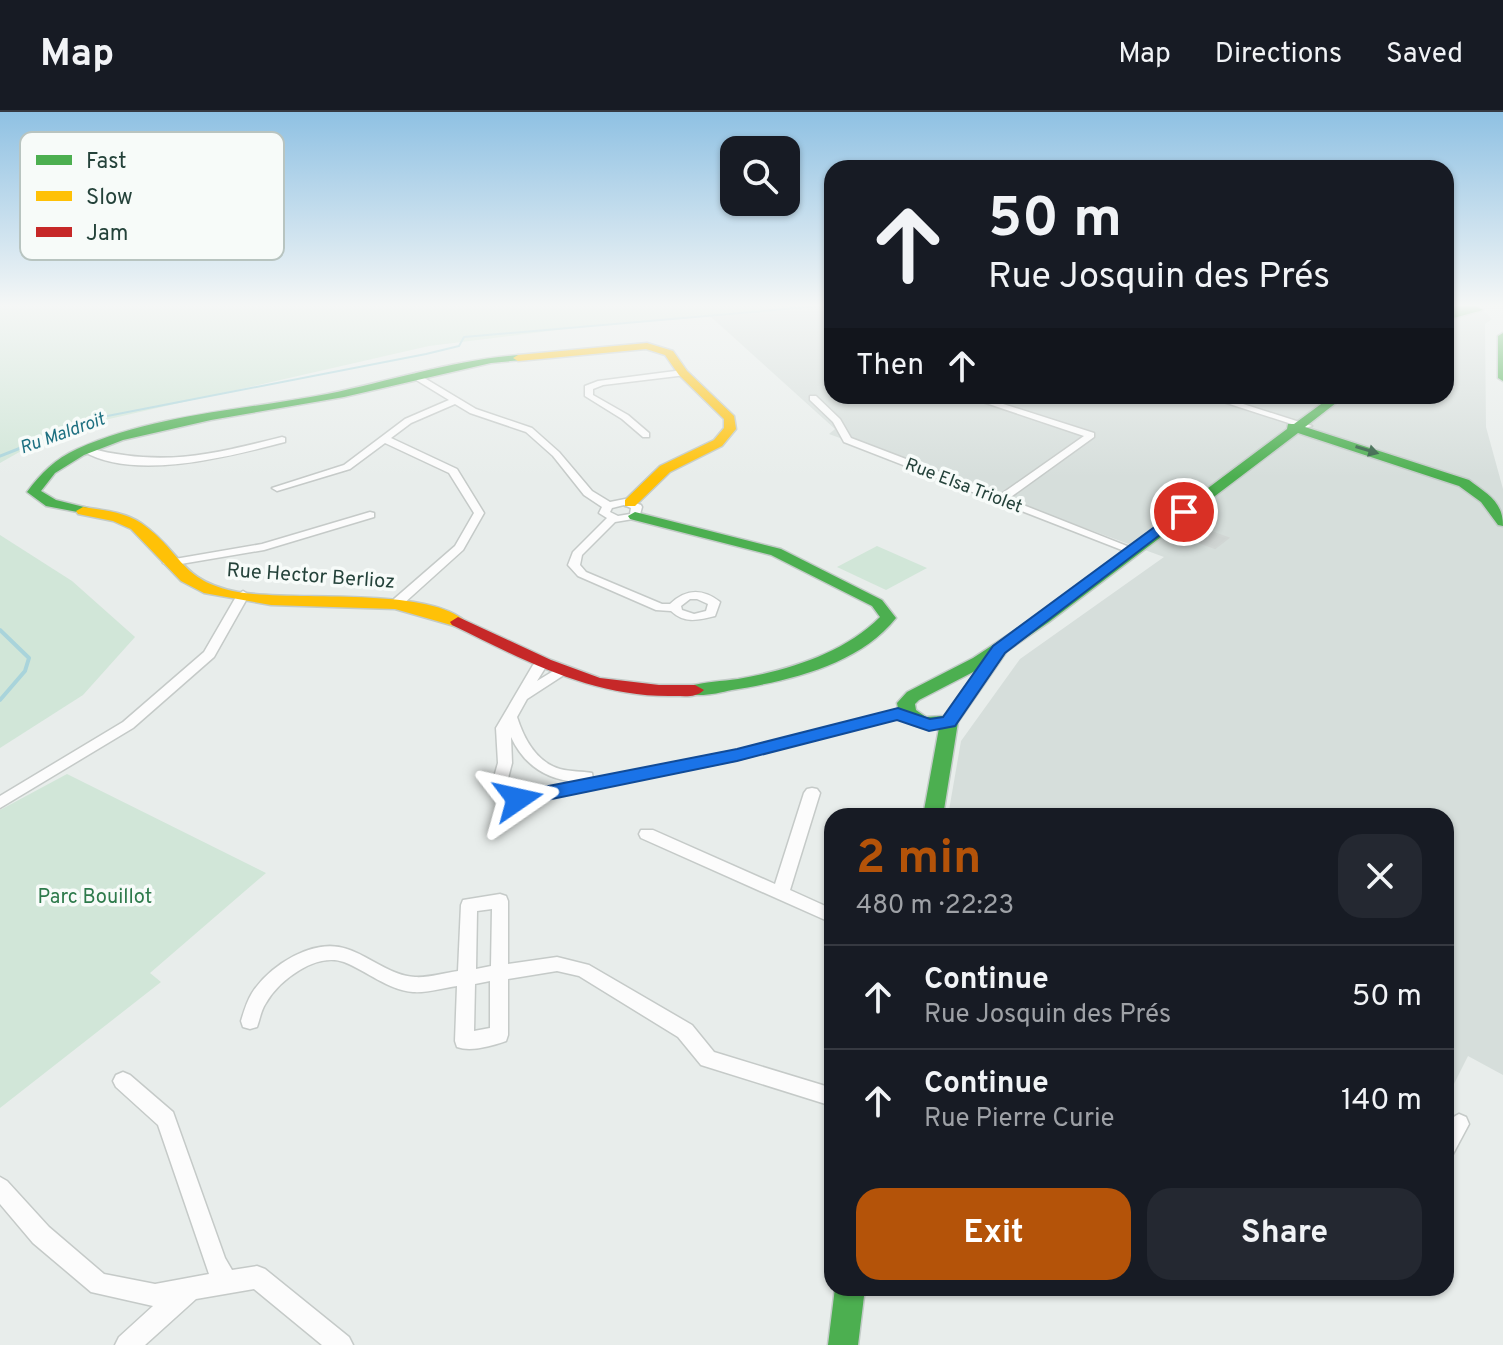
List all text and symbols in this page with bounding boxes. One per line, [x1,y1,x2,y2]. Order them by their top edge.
text: Map [40,31,114,80]
text: Map [1118,37,1171,73]
text: Directions [1215,37,1342,73]
text: Saved [1386,37,1463,73]
legend [20,132,284,260]
map controls [720,136,800,216]
button: search [720,136,800,216]
text: Fast [86,149,127,176]
text: Slow [86,185,133,212]
text: 50 m [988,186,1122,256]
icon: ahead [856,192,960,296]
text: Jam [86,221,129,248]
text: Rue Josquin des Prés [988,255,1330,301]
icon: ahead [940,344,984,388]
text: Then [856,348,924,385]
water label: Ru Maldroit [17,408,110,460]
one-way arrow [1355,444,1379,457]
street label: Rue Elsa Triolet [902,453,1025,519]
pin [1150,478,1218,546]
icon: arrive [1162,490,1206,534]
street label: Rue Hector Berlioz [226,558,396,596]
position arrow [476,757,560,841]
text: 2 min [856,830,981,890]
button: close [1338,834,1422,918]
park label: Parc Bouillot [38,885,152,911]
text: 480 m · 22:23 [856,890,1014,923]
text: Continue [924,962,1049,999]
icon: ahead [856,975,900,1019]
text: 50 m [1352,979,1422,1016]
text: Rue Josquin des Prés [924,999,1171,1032]
text: Continue [924,1066,1049,1103]
icon: ahead [856,1079,900,1123]
text: 140 m [1341,1083,1422,1120]
text: Rue Pierre Curie [924,1103,1115,1136]
button: Exit [856,1188,1131,1280]
button: Share [1147,1188,1422,1280]

